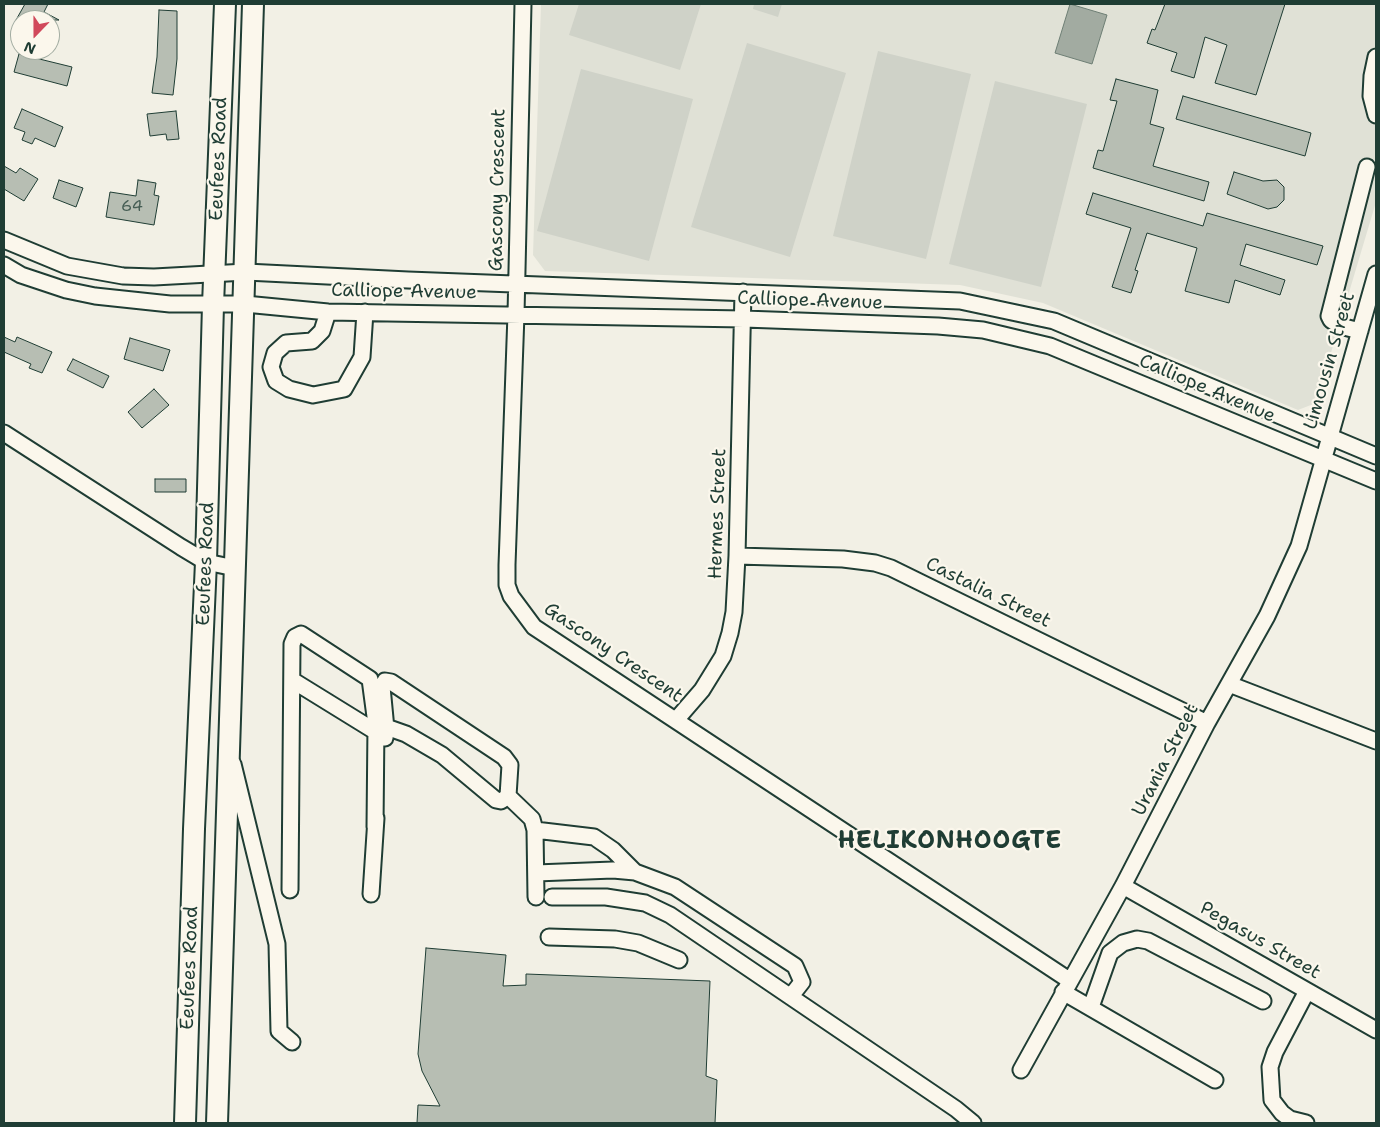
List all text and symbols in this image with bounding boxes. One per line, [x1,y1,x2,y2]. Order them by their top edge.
north arrow [10,10,60,60]
text: N [21,38,38,58]
street label: Eeufees Road [205,97,233,221]
street label: Gascony Crescent [485,108,511,272]
house number: 64 [121,197,143,217]
street label: Calliope Avenue [331,279,477,305]
street label: Calliope Avenue [737,287,883,315]
street label: Limousin Street [1300,290,1360,432]
street label: Calliope Avenue [1135,350,1279,428]
street label: Hermes Street [704,448,732,580]
street label: Eeufees Road [192,502,220,626]
street label: Castalia Street [922,553,1054,633]
street label: Gascony Crescent [539,598,687,708]
street label: Urania Street [1128,700,1204,820]
district label: HELIKONHOOGTE [836,828,1064,856]
street label: Pegasus Street [1196,897,1324,985]
street label: Eeufees Road [176,906,204,1030]

